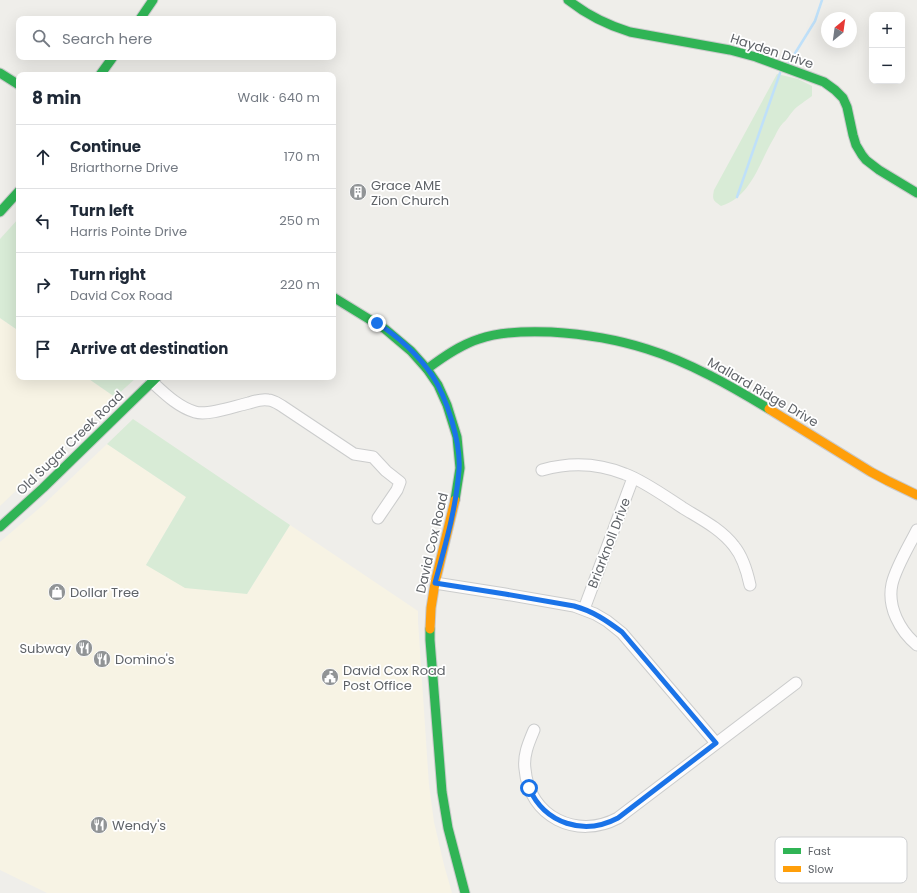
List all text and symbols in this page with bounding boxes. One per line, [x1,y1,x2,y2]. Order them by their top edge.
north arrow [821,12,857,48]
map controls [869,12,905,84]
button: + [869,12,905,48]
search box [16,16,336,60]
icon: search [30,27,52,49]
text: Search here [62,28,152,49]
street label: Hayden Drive [728,29,816,73]
button: − [869,48,905,84]
text: 8 min [32,86,81,110]
text: Walk · 640 m [237,88,320,107]
text: Continue [70,136,141,157]
icon: ahead [32,146,54,168]
text: 170 m [284,147,320,166]
text: Briarthorne Drive [70,158,178,177]
place label: Grace AME Zion Church [371,176,449,210]
building icon: Grace AME Zion Church [348,182,368,202]
text: Turn left [70,200,134,221]
icon: left [32,210,54,232]
text: 250 m [279,211,320,230]
text: Harris Pointe Drive [70,222,187,241]
text: Turn right [70,264,146,285]
icon: right [32,274,54,296]
text: 220 m [280,275,320,294]
text: David Cox Road [70,286,173,305]
route end [368,314,386,332]
icon: arrive [32,338,54,360]
text: Arrive at destination [70,338,228,359]
street label: Mallard Ridge Drive [704,353,822,431]
street label: Old Sugar Creek Road [12,387,128,499]
street label: David Cox Road [411,491,453,595]
street label: Briarknoll Drive [583,495,635,591]
shop icon: Dollar Tree [47,582,67,602]
place label: Dollar Tree [70,583,139,602]
restaurant icon: Subway [74,638,94,658]
place label: Subway [19,639,72,658]
restaurant icon: Domino's [92,649,112,669]
place label: Domino's [115,650,175,669]
place label: David Cox Road Post Office [343,661,446,695]
public building icon: David Cox Road Post Office [320,667,340,687]
route start [520,779,538,797]
restaurant icon: Wendy's [89,815,109,835]
place label: Wendy's [112,816,166,835]
legend [775,837,907,883]
text: Fast [808,843,831,859]
text: Slow [808,861,833,877]

